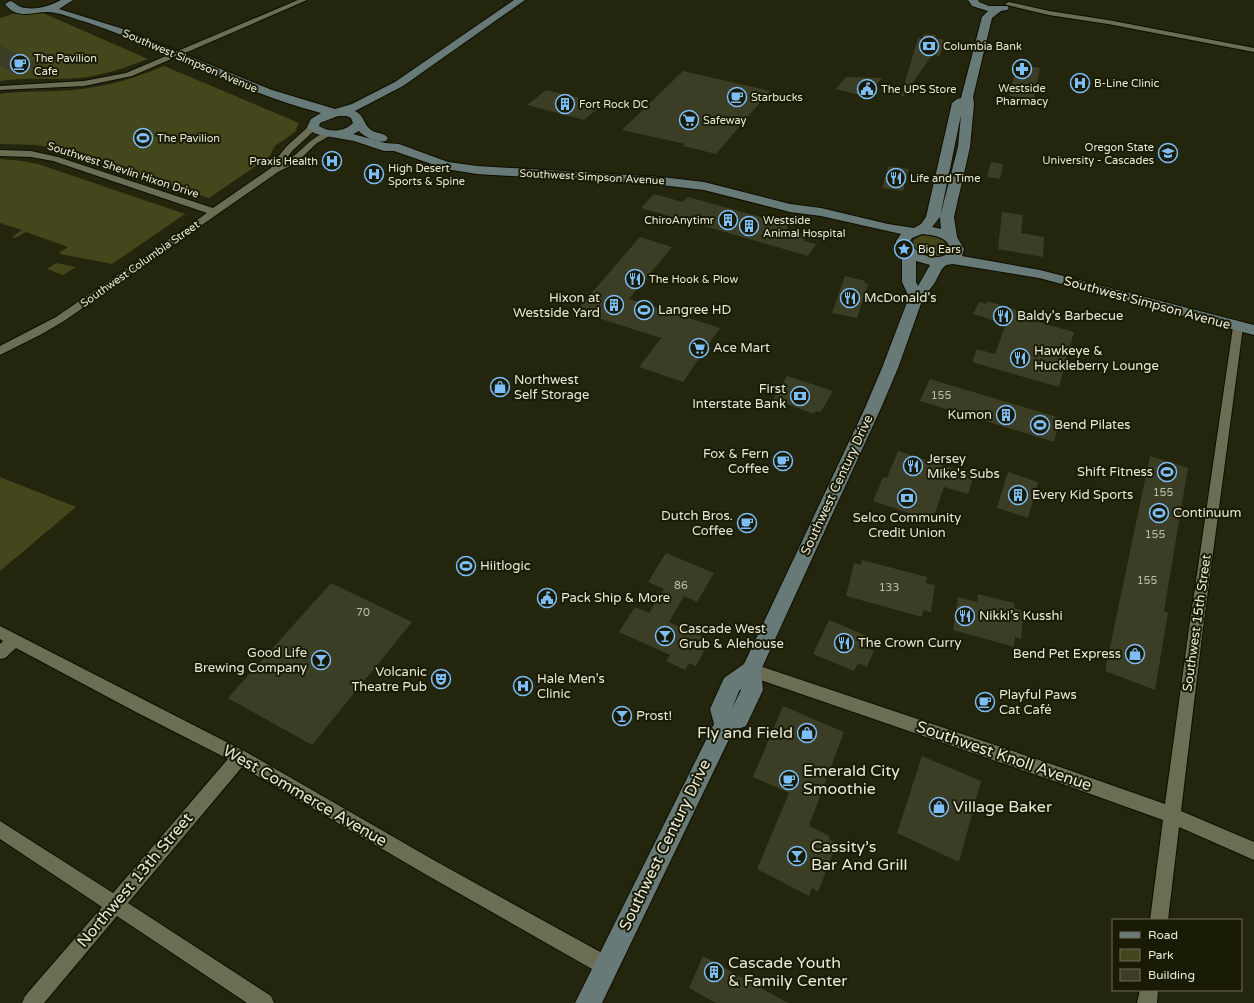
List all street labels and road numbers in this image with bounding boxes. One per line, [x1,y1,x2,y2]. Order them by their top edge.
street label: Southwest Simpson Avenue [121,27,259,95]
street label: Southwest Shevlin Hixon Drive [46,139,200,201]
street label: Southwest Simpson Avenue [519,167,665,187]
street label: Southwest Columbia Street [78,218,202,310]
street label: Southwest Simpson Avenue [1062,273,1232,333]
street label: Southwest Century Drive [797,412,877,558]
street label: Southwest 15th Street [1179,553,1215,693]
street label: Southwest Knoll Avenue [914,717,1094,795]
street label: West Commerce Avenue [219,741,391,851]
street label: Southwest Century Drive [615,756,715,934]
street label: Northwest 13th Street [73,809,197,951]

